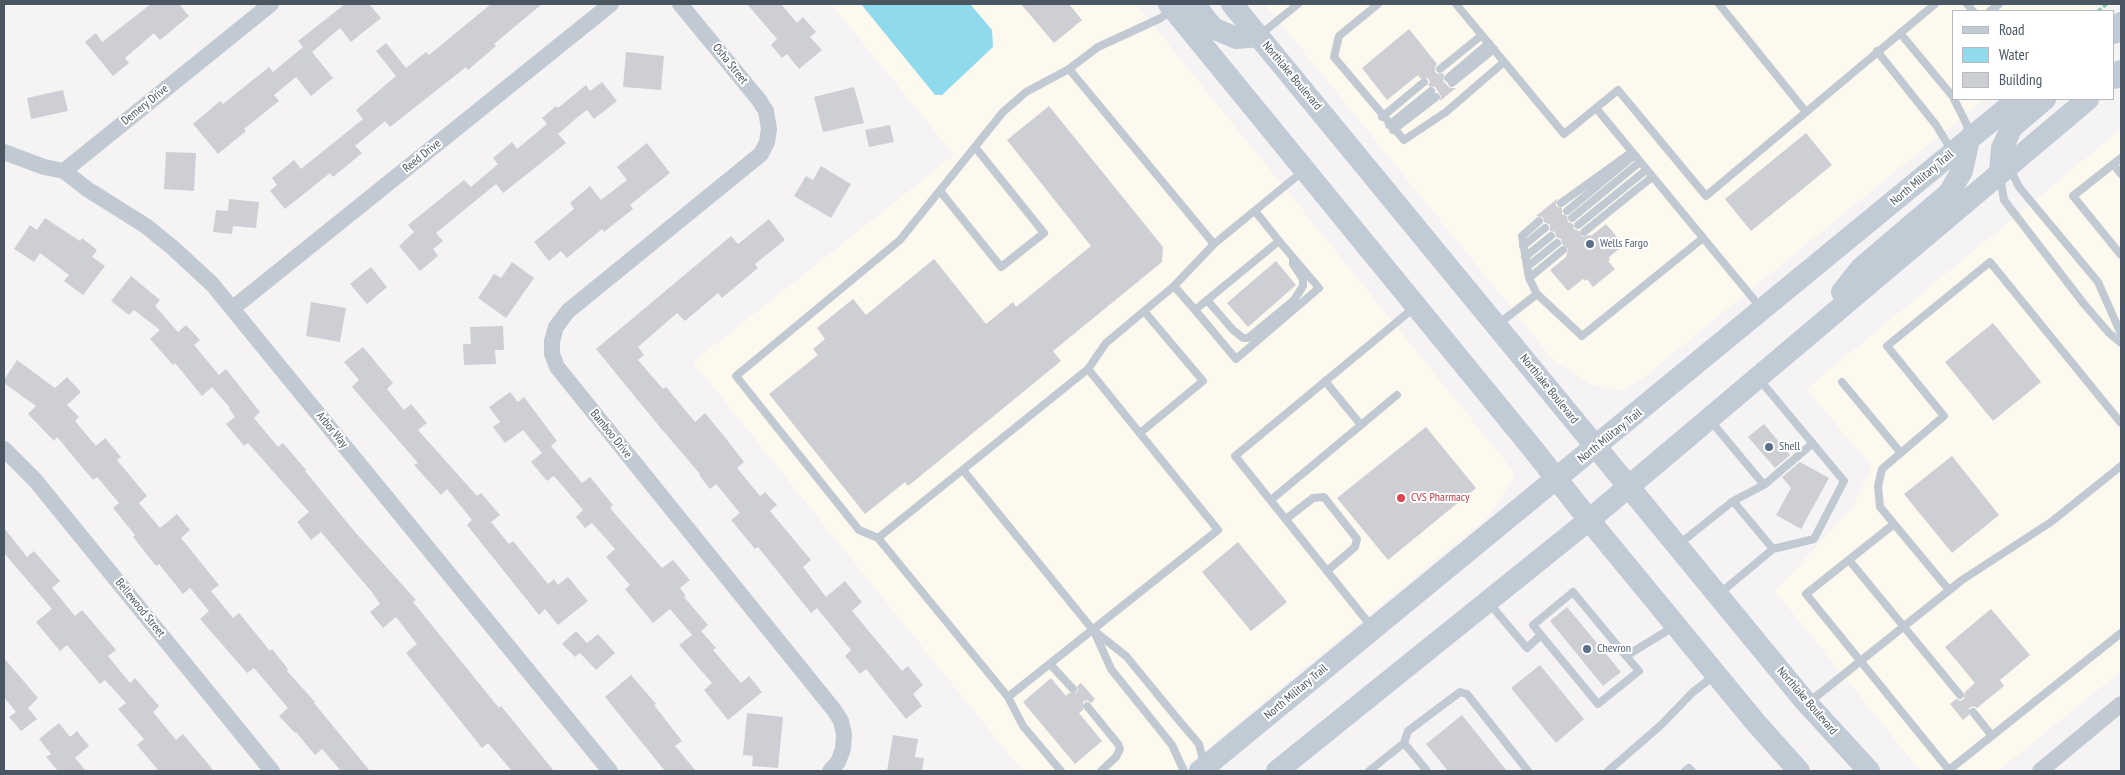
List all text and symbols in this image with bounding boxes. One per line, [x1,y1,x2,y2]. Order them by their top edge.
legend [1952,10,2115,100]
text: Road [1999,20,2025,39]
street label: Northlake Boulevard [1259,39,1325,113]
street label: Osha Street [709,41,751,87]
text: Water [1999,45,2029,64]
text: Building [1999,70,2042,89]
street label: Demery Drive [119,82,171,128]
street label: Reed Drive [400,136,444,176]
street label: North Military Trail [1887,147,1957,209]
place label: Wells Fargo [1600,237,1648,251]
marker: Wells Fargo [1584,238,1596,250]
street label: Northlake Boulevard [1517,351,1581,427]
street label: North Military Trail [1575,406,1645,466]
street label: Bamboo Drive [587,407,635,461]
street label: Arbor Way [313,409,351,451]
place label: Shell [1779,440,1800,454]
marker: Shell [1763,441,1775,453]
place label: CVS Pharmacy [1411,491,1469,505]
marker: CVS Pharmacy [1395,492,1407,504]
street label: Bellewood Street [112,576,168,640]
place label: Chevron [1597,642,1631,656]
marker: Chevron [1581,643,1593,655]
street label: North Military Trail [1261,661,1331,723]
street label: Northlake Boulevard [1774,664,1840,738]

